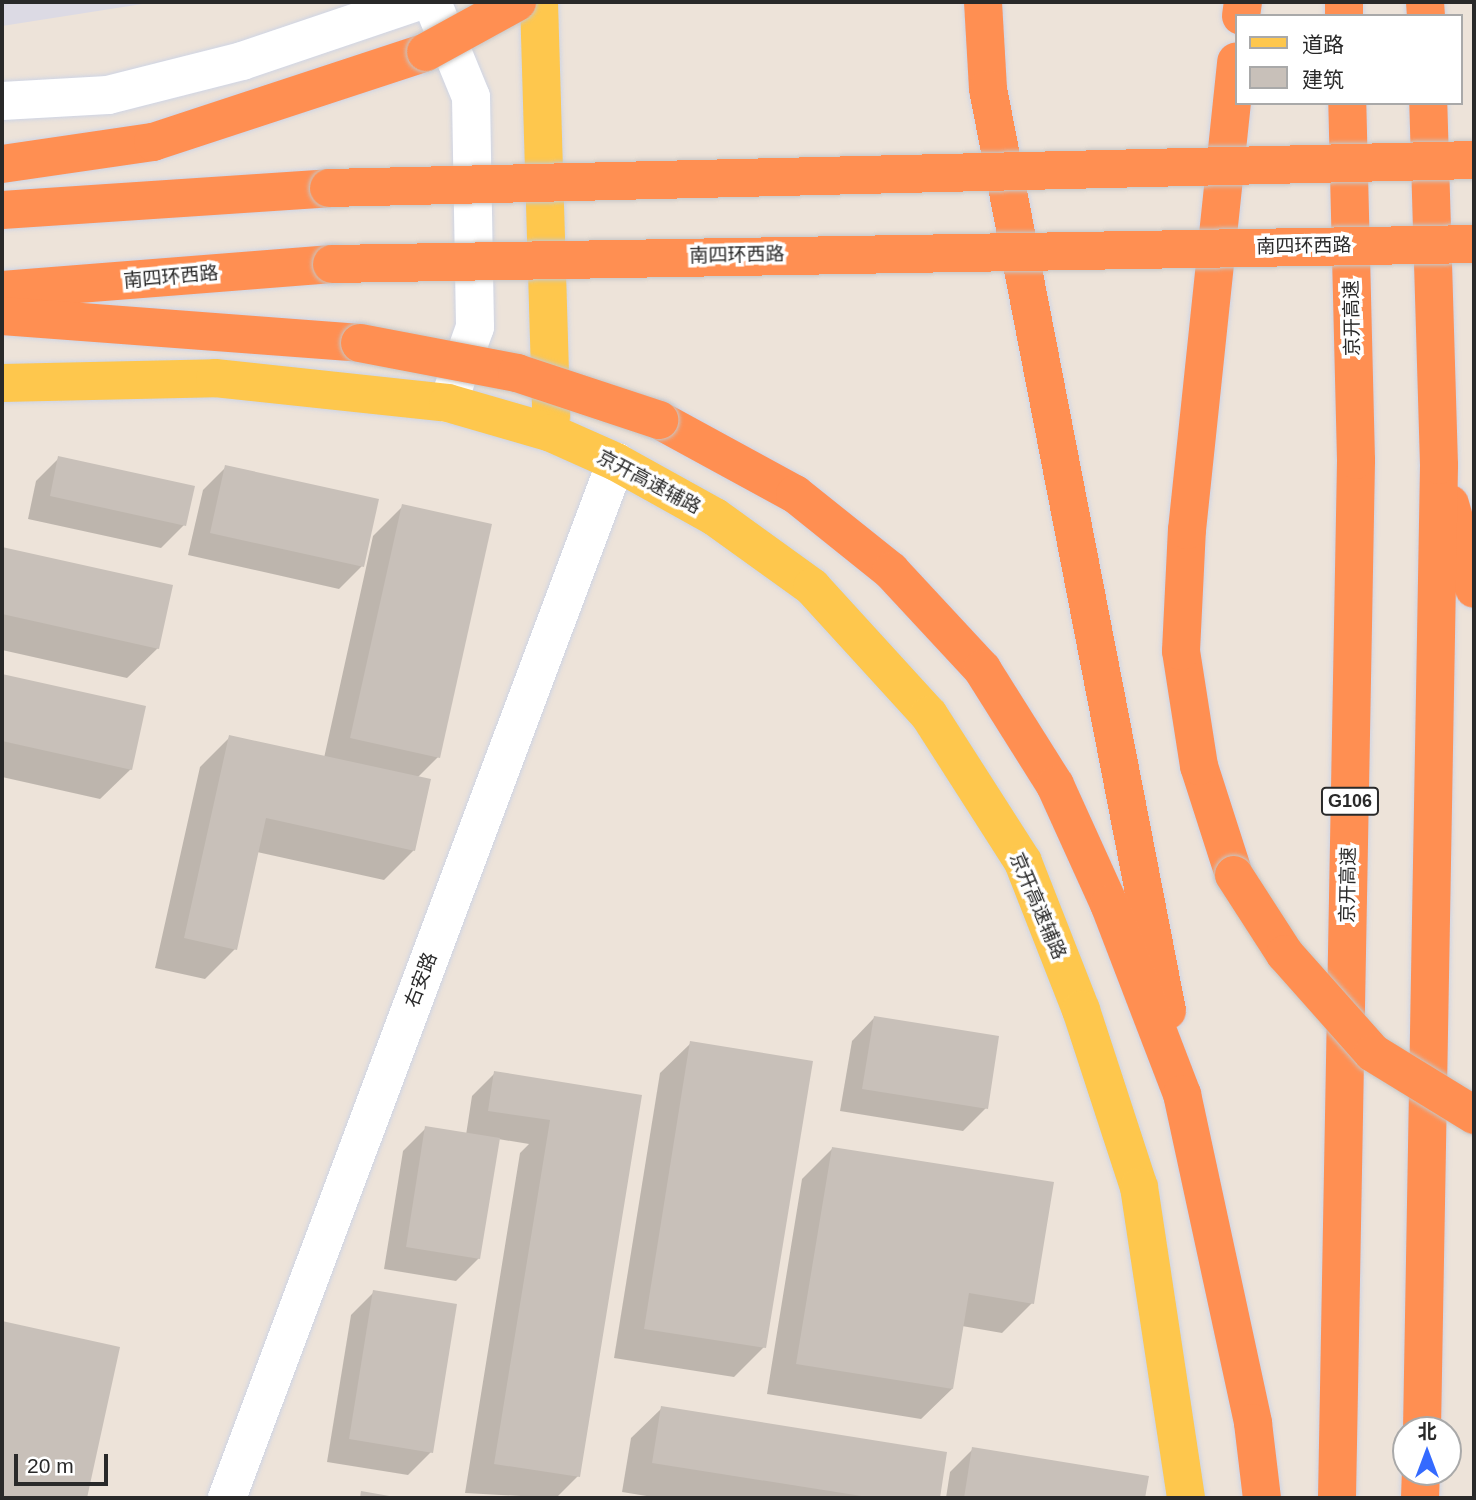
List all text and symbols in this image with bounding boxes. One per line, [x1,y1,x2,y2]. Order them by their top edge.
legend [1234,14,1462,105]
text: 道路 [1302,33,1344,56]
text: 建筑 [1302,68,1344,91]
street label: 南四环西路 [1256,234,1352,258]
street label: 南四环西路 [689,243,785,267]
street label: 南四环西路 [123,262,219,292]
street label: 京开高速 [1340,280,1364,356]
street label: 京开高速辅路 [593,445,705,519]
road number: G106 [1320,786,1380,816]
street label: 京开高速 [1336,847,1360,923]
street label: 京开高速辅路 [1005,849,1071,963]
street label: 右安路 [400,949,442,1011]
north arrow [1392,1416,1462,1486]
text: 北 [1417,1421,1437,1442]
scale bar [18,1440,112,1484]
text: 20 m [27,1454,74,1477]

